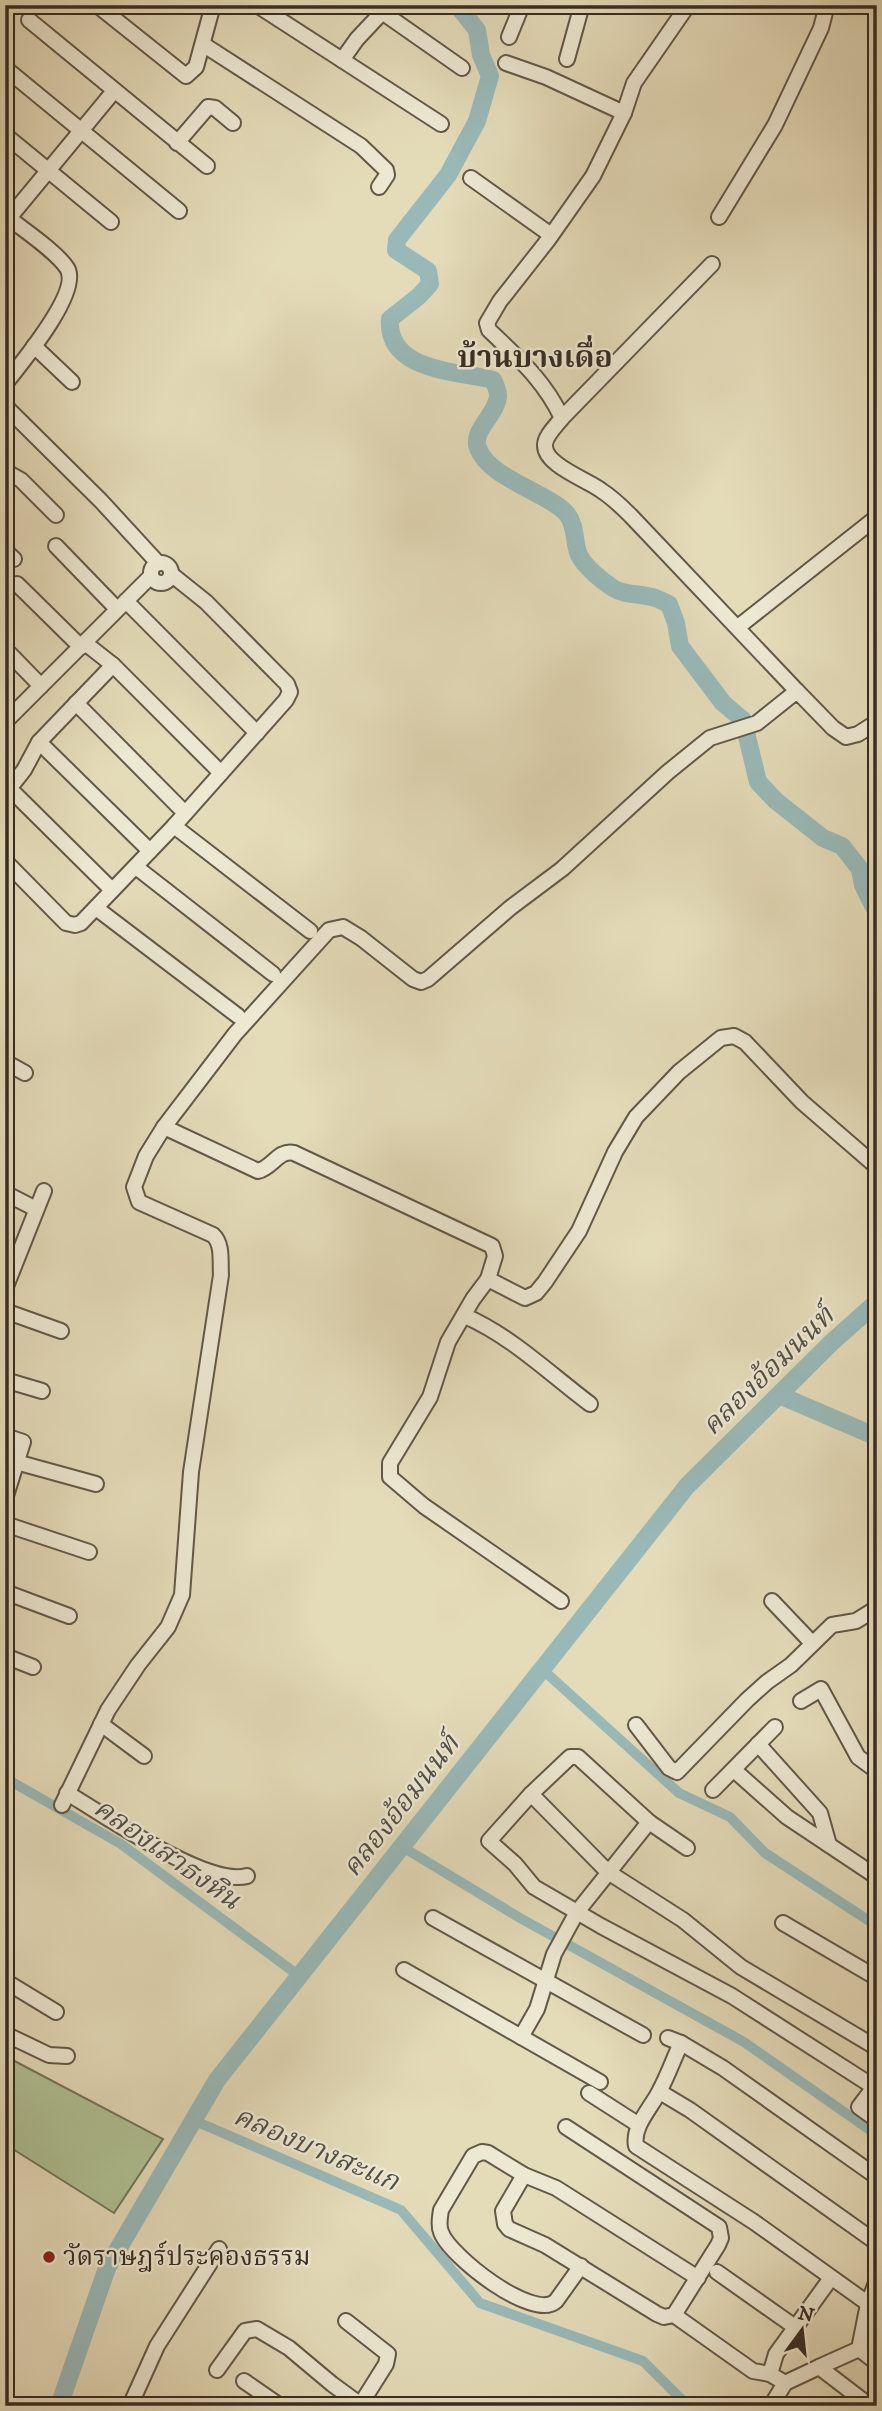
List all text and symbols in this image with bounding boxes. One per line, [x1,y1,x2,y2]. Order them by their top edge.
district label: บ้านบางเดื่อ [457,335,613,377]
water label: คลองอ้อมนนท์ [694,1296,845,1443]
water label: คลองอ้อมนนท์ [335,1724,470,1884]
water label: คลองเสาธงหิน [87,1791,248,1918]
water label: คลองบางสะแก [228,2098,405,2200]
place label: วัดราษฎร์ประคองธรรม [63,2240,311,2274]
marker: วัดราษฎร์ประคองธรรม [41,2249,57,2265]
north arrow [766,2296,836,2366]
text: N [795,2302,817,2328]

